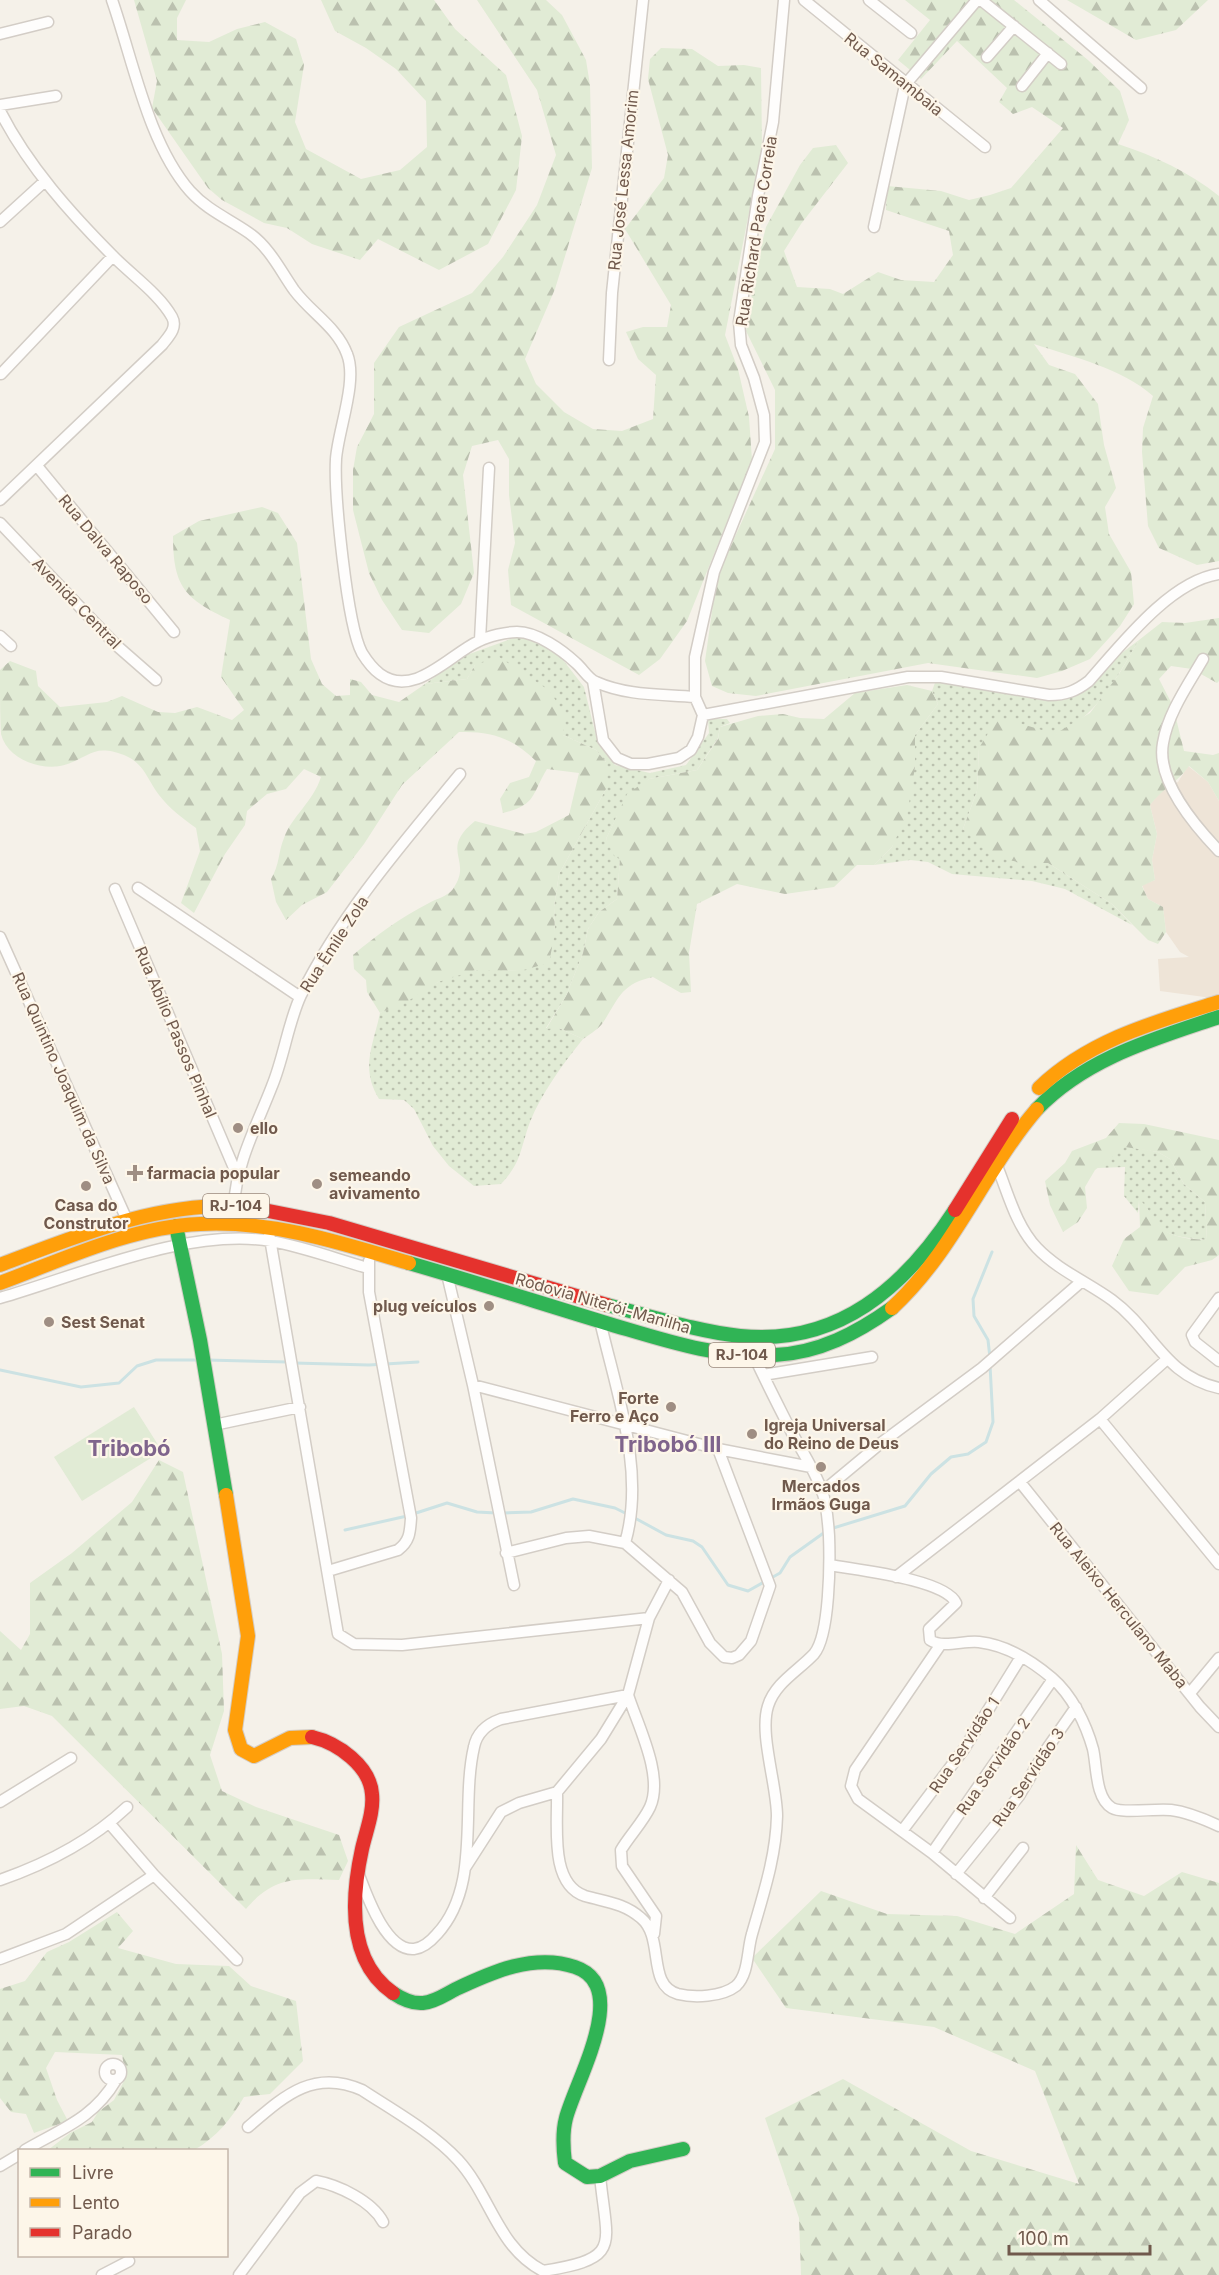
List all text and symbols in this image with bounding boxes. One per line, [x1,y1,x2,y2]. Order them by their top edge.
street label: Rua Samambaia [841,28,947,120]
street label: Rua José Lessa Amorim [604,89,642,271]
street label: Rua Richard Paca Correia [731,134,781,328]
street label: Rua Dalva Raposo [54,490,158,608]
street label: Avenida Central [28,553,126,653]
street label: Rua Êmile Zola [295,892,373,996]
street label: Rua Abílio Passos Pinhal [131,943,221,1121]
street label: Rua Quintino Joaquim da Silva [8,969,120,1187]
place label: ello [250,1118,278,1138]
marker: ello [231,1121,245,1135]
place label: farmacia popular [147,1163,280,1183]
place label: semeando avivamento [329,1165,420,1203]
marker: farmacia popular [128,1166,142,1180]
marker: semeando avivamento [310,1177,324,1191]
marker: Casa do Construtor [79,1179,93,1193]
road number: RJ-104 [203,1194,269,1218]
place label: Casa do Construtor [44,1195,129,1233]
street label: Rodovia Niterói-Manilha [513,1268,693,1338]
place label: plug veículos [373,1296,477,1316]
marker: plug veículos [482,1299,496,1313]
place label: Sest Senat [61,1312,145,1332]
marker: Sest Senat [42,1315,56,1329]
road number: RJ-104 [709,1343,775,1367]
place label: Forte Ferro e Aço [570,1388,659,1426]
marker: Forte Ferro e Aço [664,1400,678,1414]
place label: Igreja Universal do Reino de Deus [764,1415,899,1453]
marker: Igreja Universal do Reino de Deus [745,1427,759,1441]
district label: Tribobó III [615,1431,721,1457]
district label: Tribobó [87,1435,171,1461]
marker: Mercados Irmãos Guga [814,1460,828,1474]
place label: Mercados Irmãos Guga [772,1476,870,1514]
street label: Rua Aleixo Herculano Maba [1046,1518,1192,1692]
street label: Rua Servidão 1 [925,1693,1003,1797]
street label: Rua Servidão 2 [952,1713,1034,1819]
street label: Rua Servidão 3 [988,1724,1068,1830]
legend [18,2149,228,2257]
text: Livre [72,2162,114,2183]
text: Lento [72,2192,120,2213]
scale bar [1009,2218,1150,2256]
text: Parado [72,2222,132,2243]
text: 100 m [1018,2228,1069,2249]

